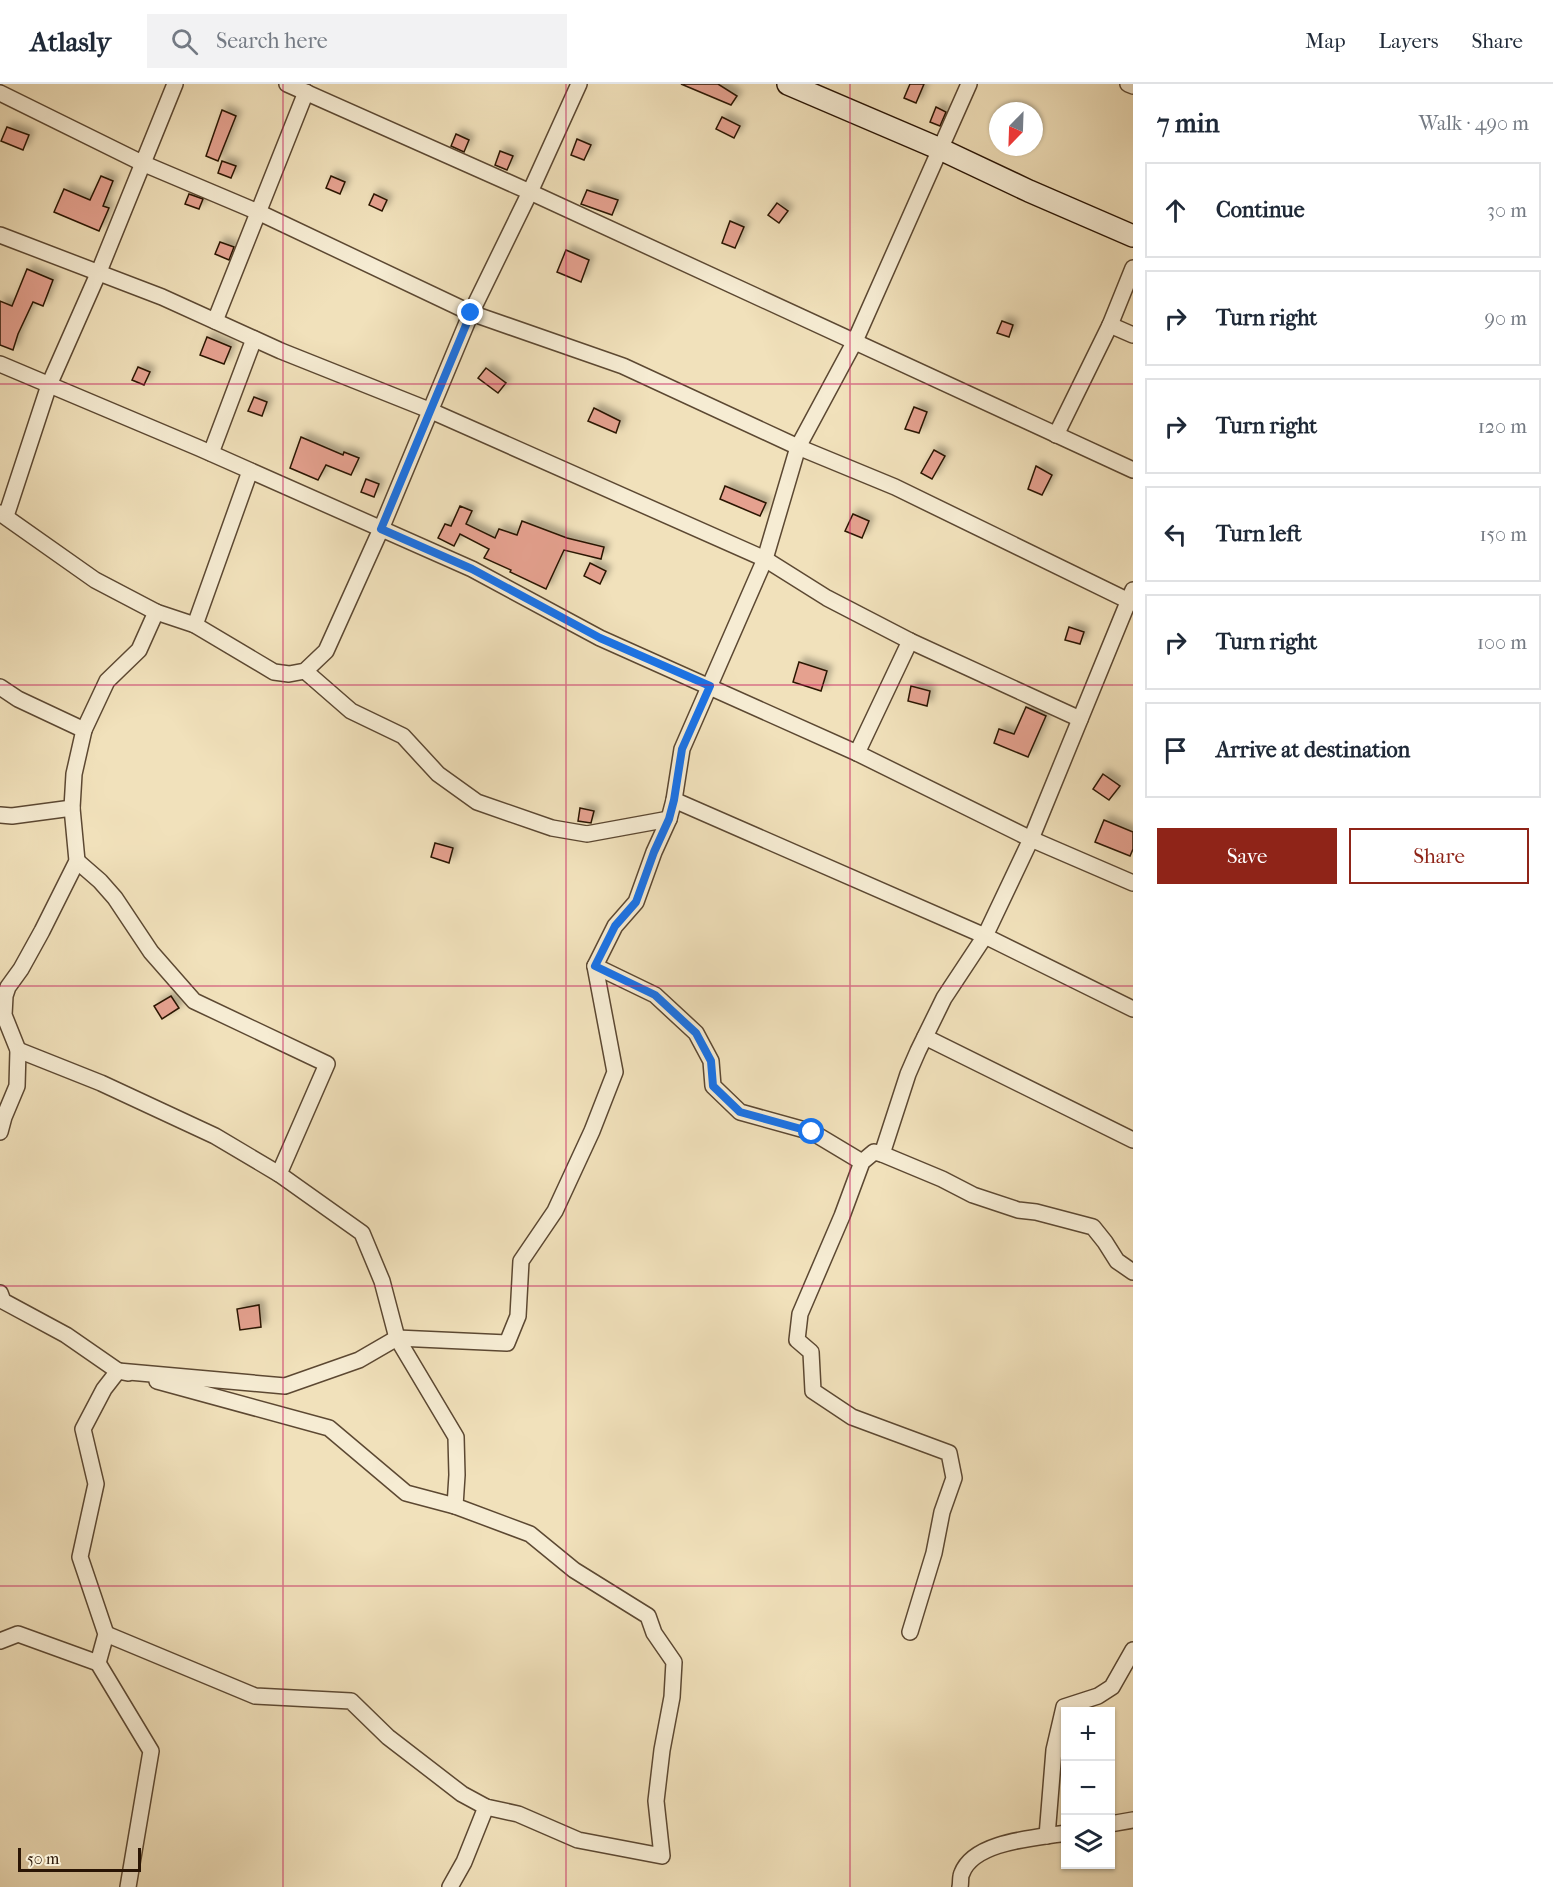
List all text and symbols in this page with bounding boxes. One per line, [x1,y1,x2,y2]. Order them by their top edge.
search box [147,14,567,68]
text: Atlasly [30,25,111,58]
icon: search [168,25,201,58]
text: Search here [216,28,328,54]
text: Map [1305,29,1346,53]
text: Layers [1379,29,1438,53]
text: Share [1471,29,1523,53]
north arrow [989,102,1043,156]
text: 7 min [1157,108,1220,139]
text: Walk · 490 m [1419,112,1529,135]
icon: ahead [1159,194,1192,227]
text: Continue [1216,197,1305,223]
text: 30 m [1487,199,1527,222]
route end [457,299,483,325]
icon: right [1159,302,1192,335]
text: Turn right [1216,305,1317,331]
text: 90 m [1485,307,1527,330]
icon: right [1159,410,1192,443]
text: Turn right [1216,413,1317,439]
text: 120 m [1478,415,1527,438]
icon: left [1159,518,1192,551]
text: Turn left [1216,521,1302,547]
text: 150 m [1479,523,1527,546]
icon: right [1159,626,1192,659]
text: Turn right [1216,629,1317,655]
text: 100 m [1477,631,1527,654]
icon: arrive [1159,734,1192,767]
text: Arrive at destination [1216,737,1410,763]
button: Save [1157,828,1337,884]
button: Share [1349,828,1529,884]
route start [798,1118,824,1144]
map controls [1061,1707,1115,1869]
button: + [1061,1707,1115,1761]
button: − [1061,1761,1115,1815]
button: layers [1061,1815,1115,1869]
scale bar [18,1845,141,1872]
text: 50 m [27,1849,59,1868]

